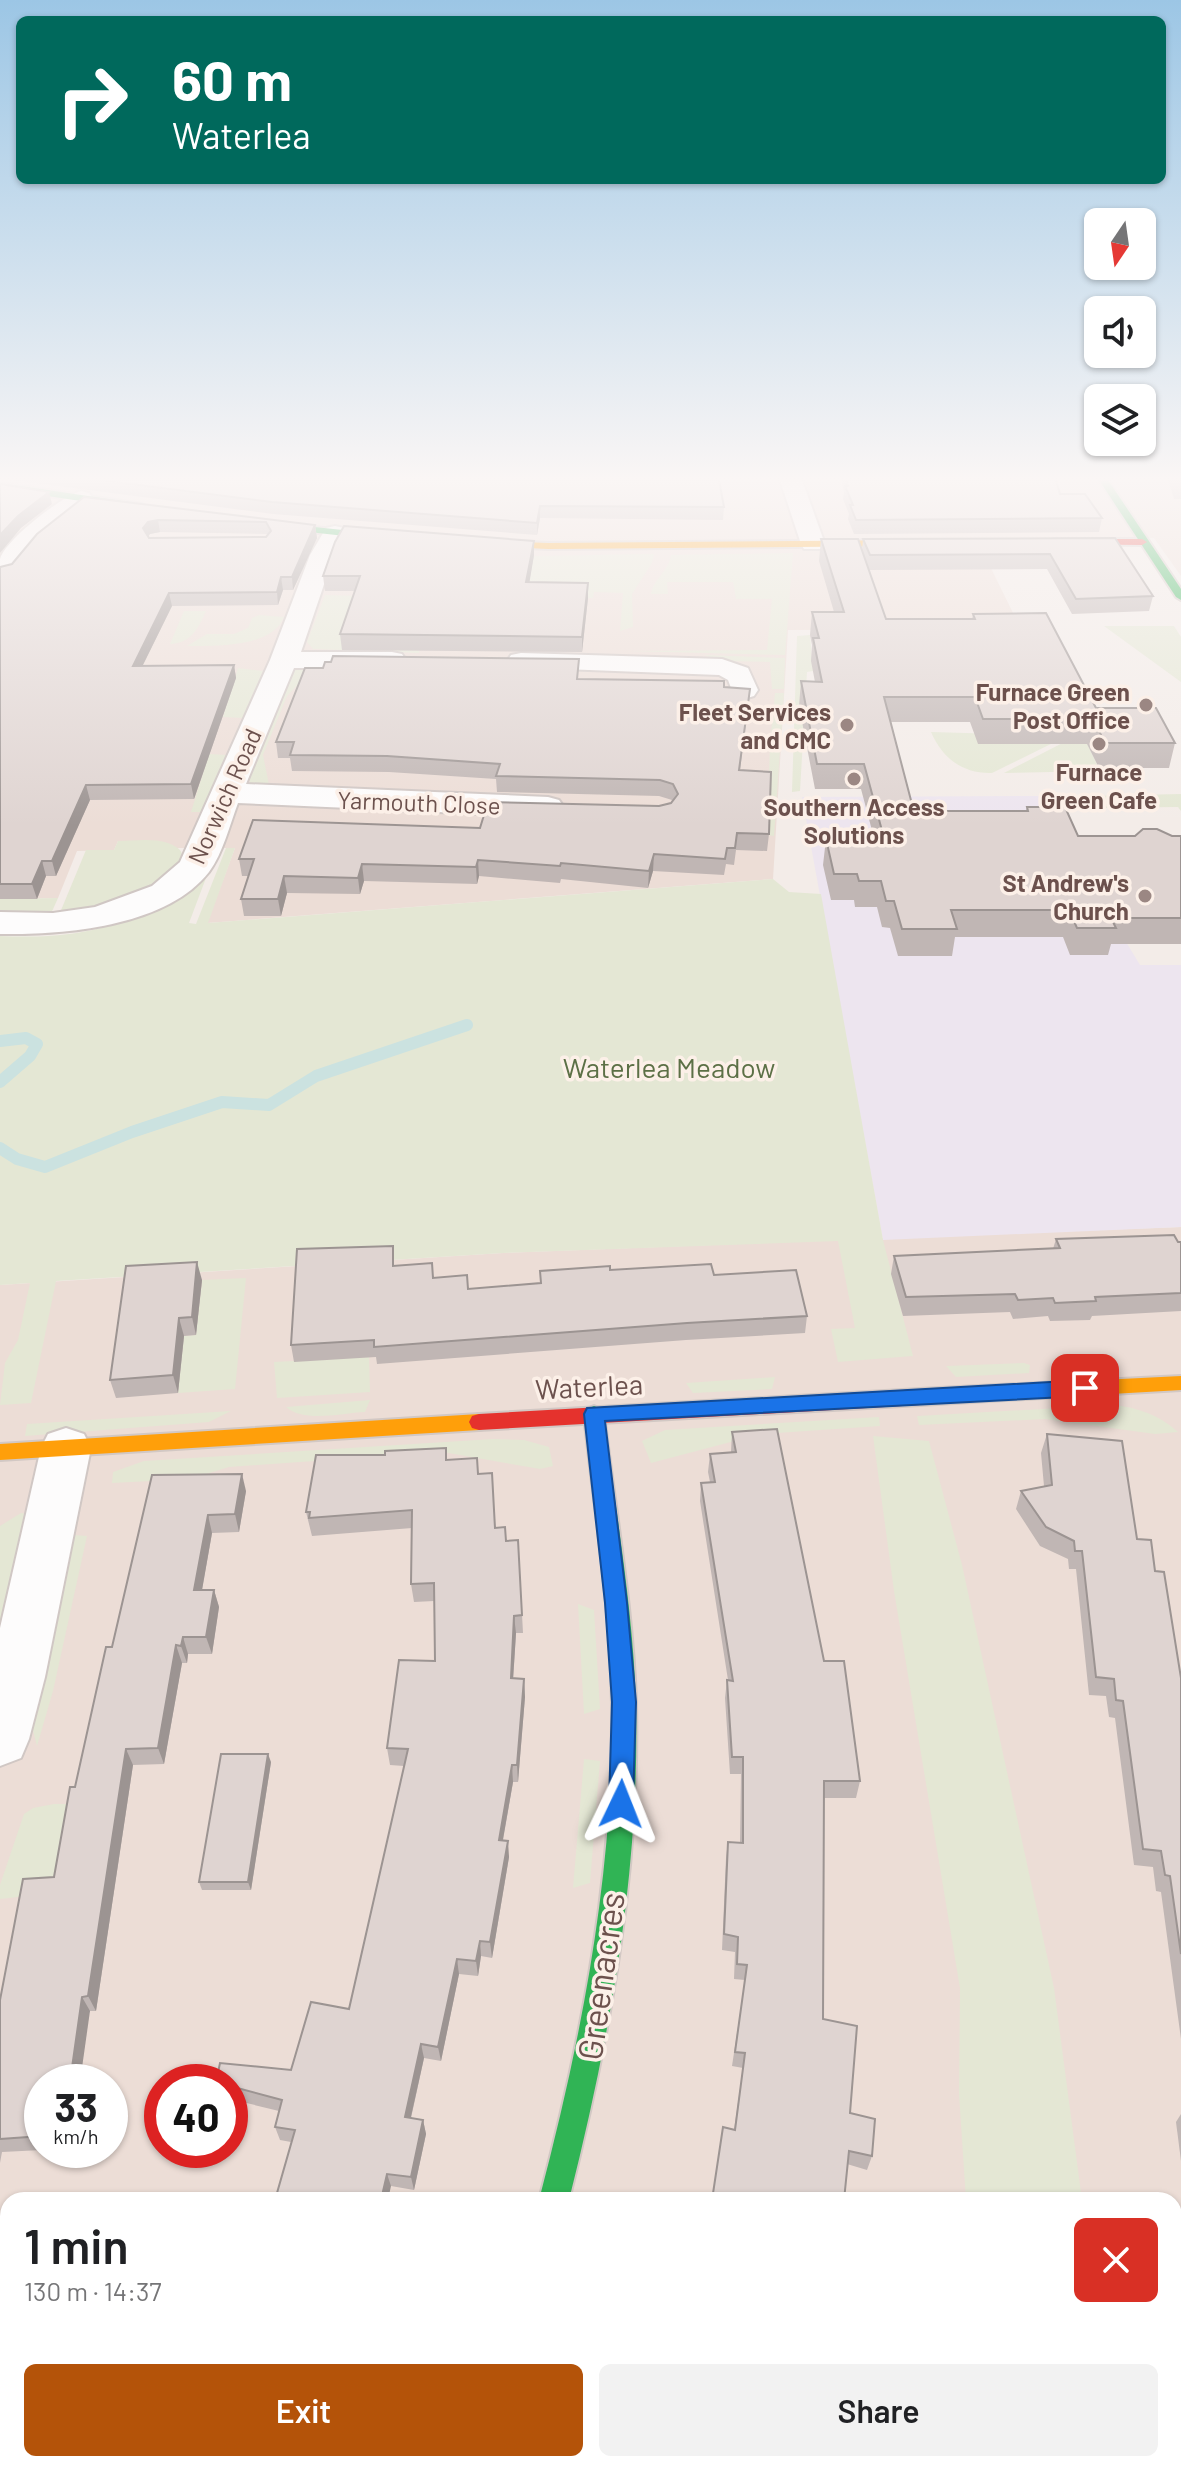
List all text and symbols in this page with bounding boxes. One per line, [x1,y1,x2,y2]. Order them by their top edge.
text: 60 m [172,45,292,112]
icon: right [40,48,144,152]
text: Waterlea [172,113,311,156]
north arrow [1084,208,1156,280]
map controls [1084,208,1156,456]
button: sound [1084,296,1156,368]
button: layers [1084,384,1156,456]
place label: Furnace Green Post Office [976,677,1130,734]
marker: Furnace Green Post Office [1137,696,1155,714]
place label: Fleet Services and CMC [679,697,831,754]
marker: Fleet Services and CMC [838,716,856,734]
street label: Norwich Road [181,724,267,868]
marker: Furnace Green Cafe [1090,735,1108,753]
place label: Furnace Green Cafe [1041,757,1157,814]
marker: Southern Access Solutions [845,770,863,788]
street label: Yarmouth Close [337,785,501,819]
place label: Southern Access Solutions [763,792,945,849]
place label: St Andrew's Church [1002,868,1129,925]
marker: St Andrew's Church [1136,887,1154,905]
park label: Waterlea Meadow [563,1050,775,1084]
pin [1051,1354,1119,1422]
street label: Waterlea [534,1366,644,1406]
icon: arrive [1063,1366,1107,1410]
position arrow [579,1762,663,1846]
street label: Greenacres [568,1889,632,2063]
speed limit sign: 40 [144,2064,248,2168]
text: 33 [54,2082,98,2130]
text: km/h [53,2124,99,2148]
text: 1 min [24,2216,129,2274]
button: close [1074,2218,1158,2302]
text: 130 m · 14:37 [24,2275,162,2306]
button: Exit [24,2364,583,2456]
button: Share [599,2364,1158,2456]

